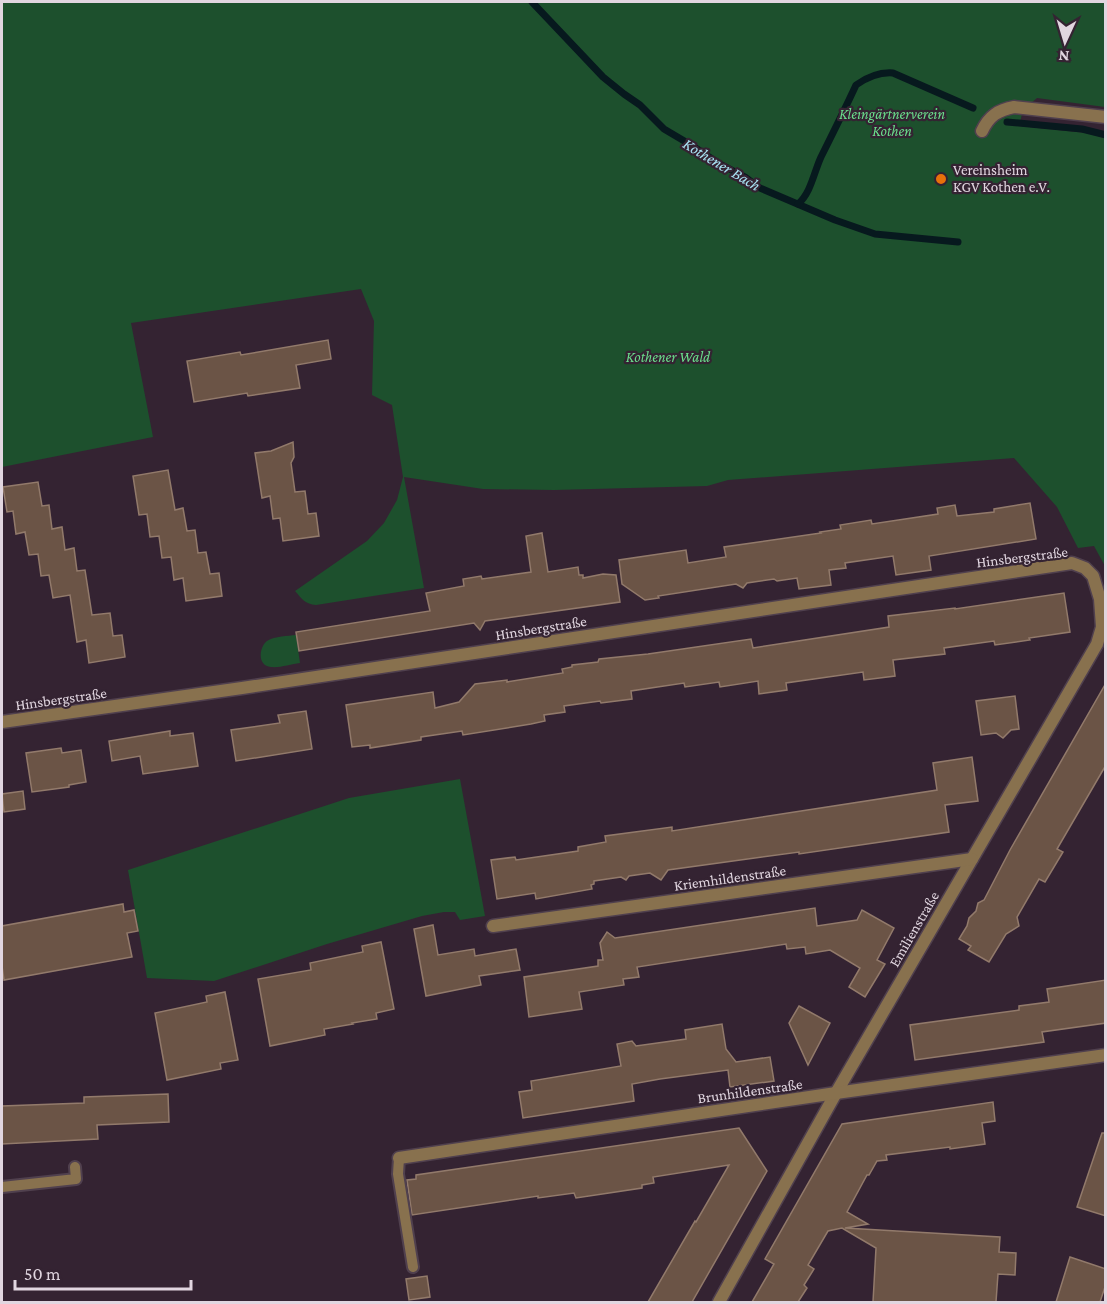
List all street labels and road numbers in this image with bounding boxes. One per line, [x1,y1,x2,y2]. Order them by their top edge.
street label: Hinsbergstraße [975,543,1069,572]
street label: Hinsbergstraße [494,613,588,644]
street label: Hinsbergstraße [14,685,108,714]
street label: Kriemhildenstraße [673,862,787,894]
street label: Emilienstraße [886,888,942,970]
street label: Brunhildenstraße [697,1076,804,1106]

